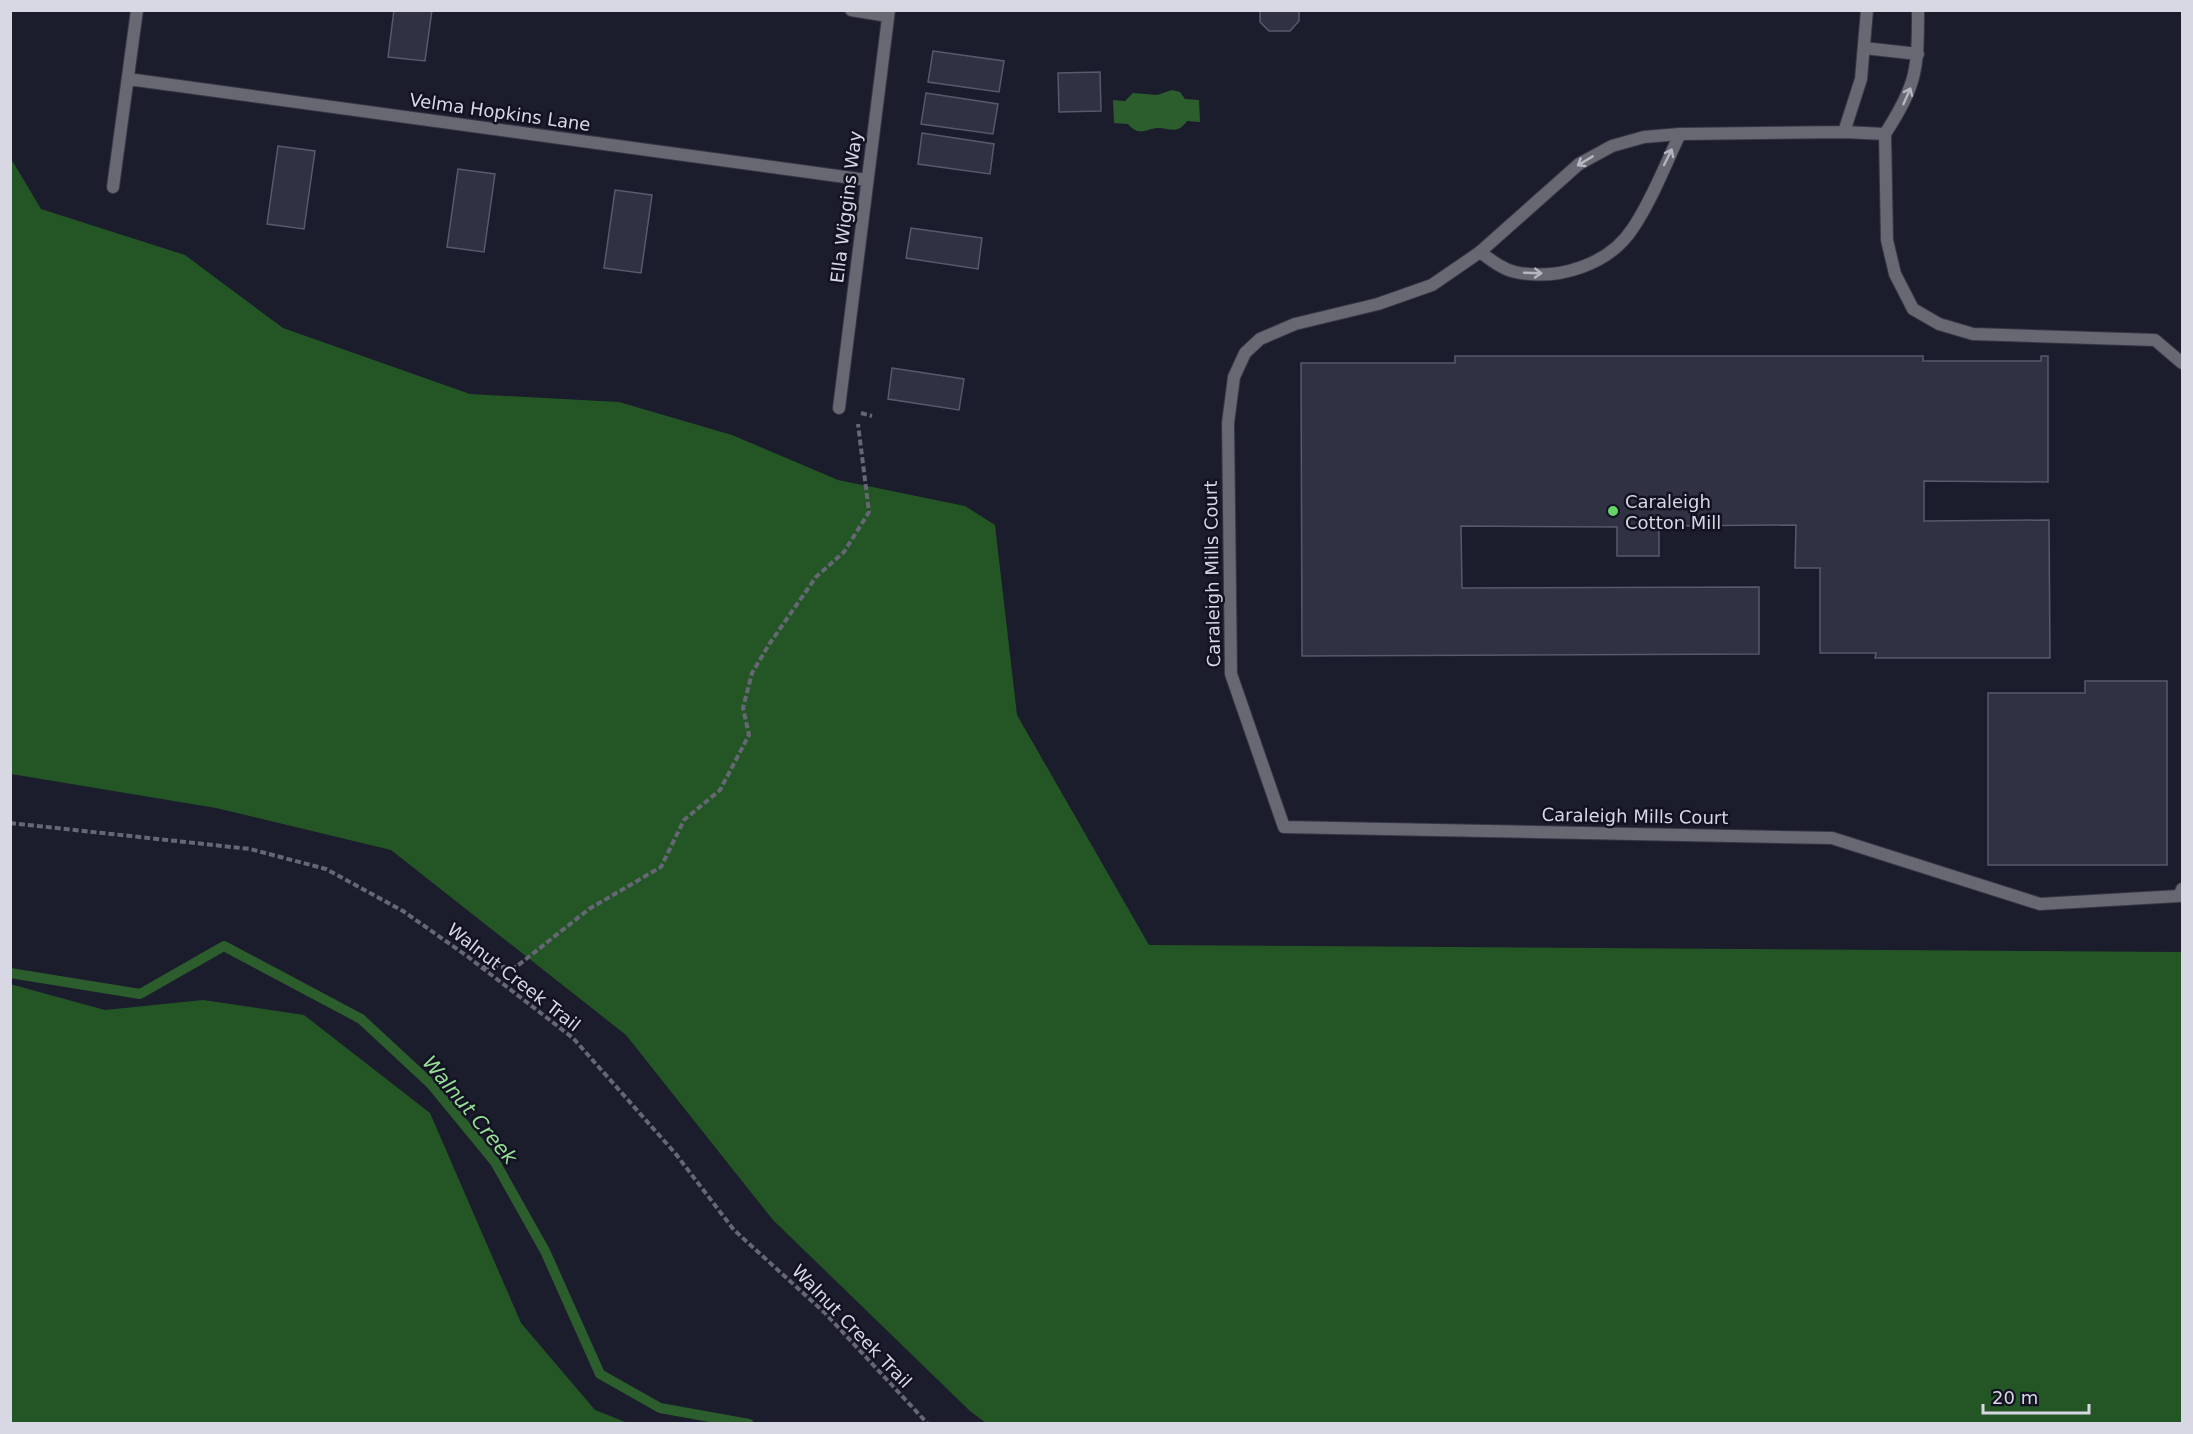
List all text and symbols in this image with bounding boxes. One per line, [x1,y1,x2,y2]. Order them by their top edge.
one-way arrow [1902,88,1914,106]
street label: Velma Hopkins Lane [408,89,592,135]
street label: Ella Wiggins Way [826,129,866,284]
one-way arrow [1663,149,1675,167]
one-way arrow [1577,156,1594,168]
one-way arrow [1522,268,1542,279]
street label: Caraleigh Mills Court [1200,480,1224,668]
place label: Caraleigh Cotton Mill [1625,491,1721,533]
marker: Caraleigh Cotton Mill [1606,504,1620,518]
street label: Caraleigh Mills Court [1541,804,1729,828]
street label: Walnut Creek Trail [443,919,585,1035]
water label: Walnut Creek [418,1051,523,1170]
street label: Walnut Creek Trail [788,1260,916,1392]
scale bar [1983,1377,2090,1415]
text: 20 m [1992,1387,2038,1408]

